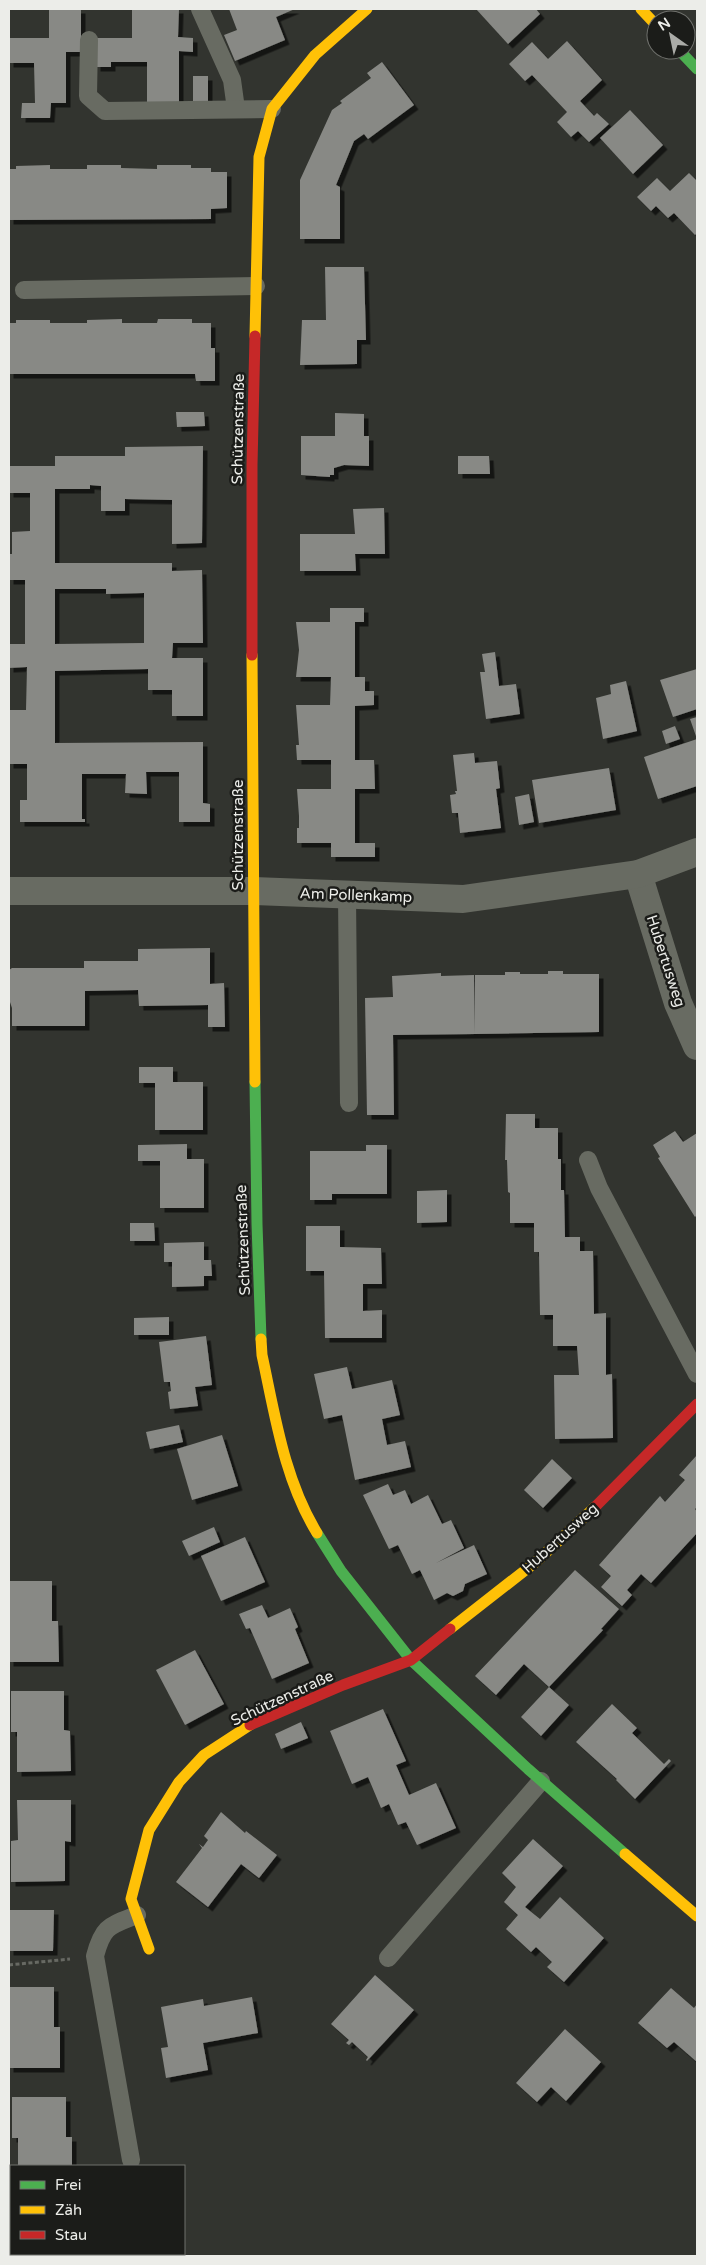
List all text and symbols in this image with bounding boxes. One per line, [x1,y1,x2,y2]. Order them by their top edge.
north arrow [646,10,696,60]
text: N [655,14,674,35]
street label: Schützenstraße [228,373,248,485]
street label: Schützenstraße [229,780,247,890]
street label: Am Pollenkamp [299,884,413,906]
street label: Hubertusweg [643,913,689,1009]
street label: Schützenstraße [232,1184,254,1296]
street label: Hubertusweg [518,1499,602,1577]
street label: Schützenstraße [228,1666,336,1730]
legend [10,2165,185,2255]
text: Frei [55,2176,81,2194]
text: Zäh [55,2201,82,2219]
text: Stau [55,2226,87,2244]

